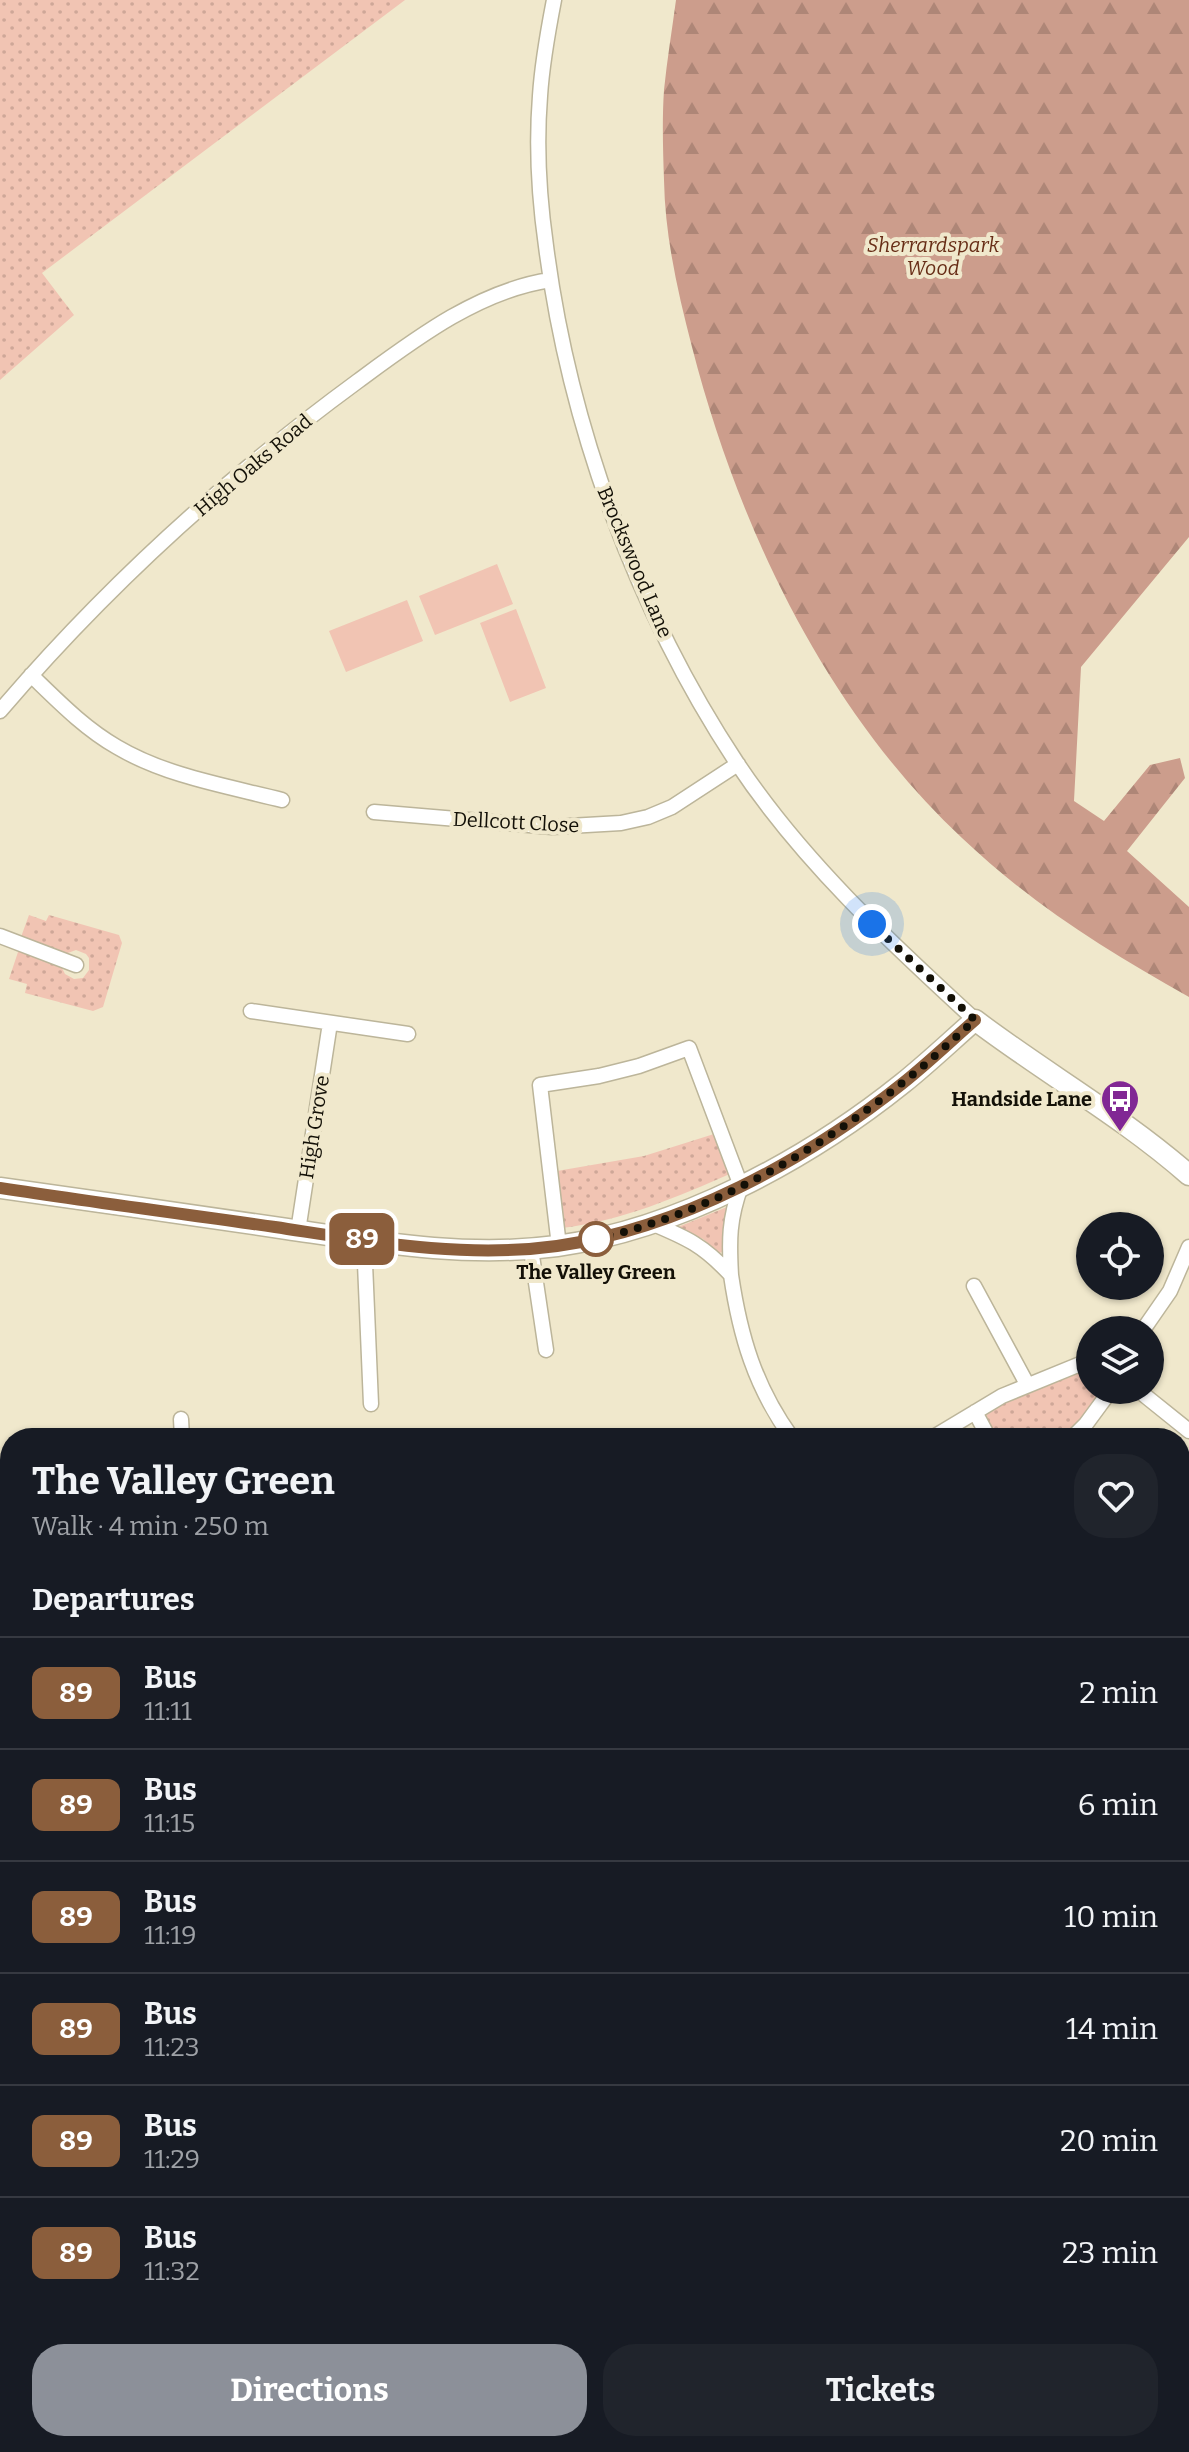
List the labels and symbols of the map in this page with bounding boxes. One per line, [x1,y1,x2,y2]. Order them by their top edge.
park label: Sherrardspark Wood [867,233,999,280]
street label: High Oaks Road [189,409,317,521]
street label: Brockswood Lane [592,483,678,641]
street label: Dellcott Close [452,807,580,837]
your location [852,904,892,944]
street label: High Grove [294,1073,334,1181]
bus stop icon: Handside Lane [1099,1078,1141,1133]
place label: Handside Lane [951,1087,1092,1111]
line badge: 89 [326,1213,398,1265]
marker: The Valley Green [579,1222,613,1256]
place label: The Valley Green [516,1260,676,1284]

